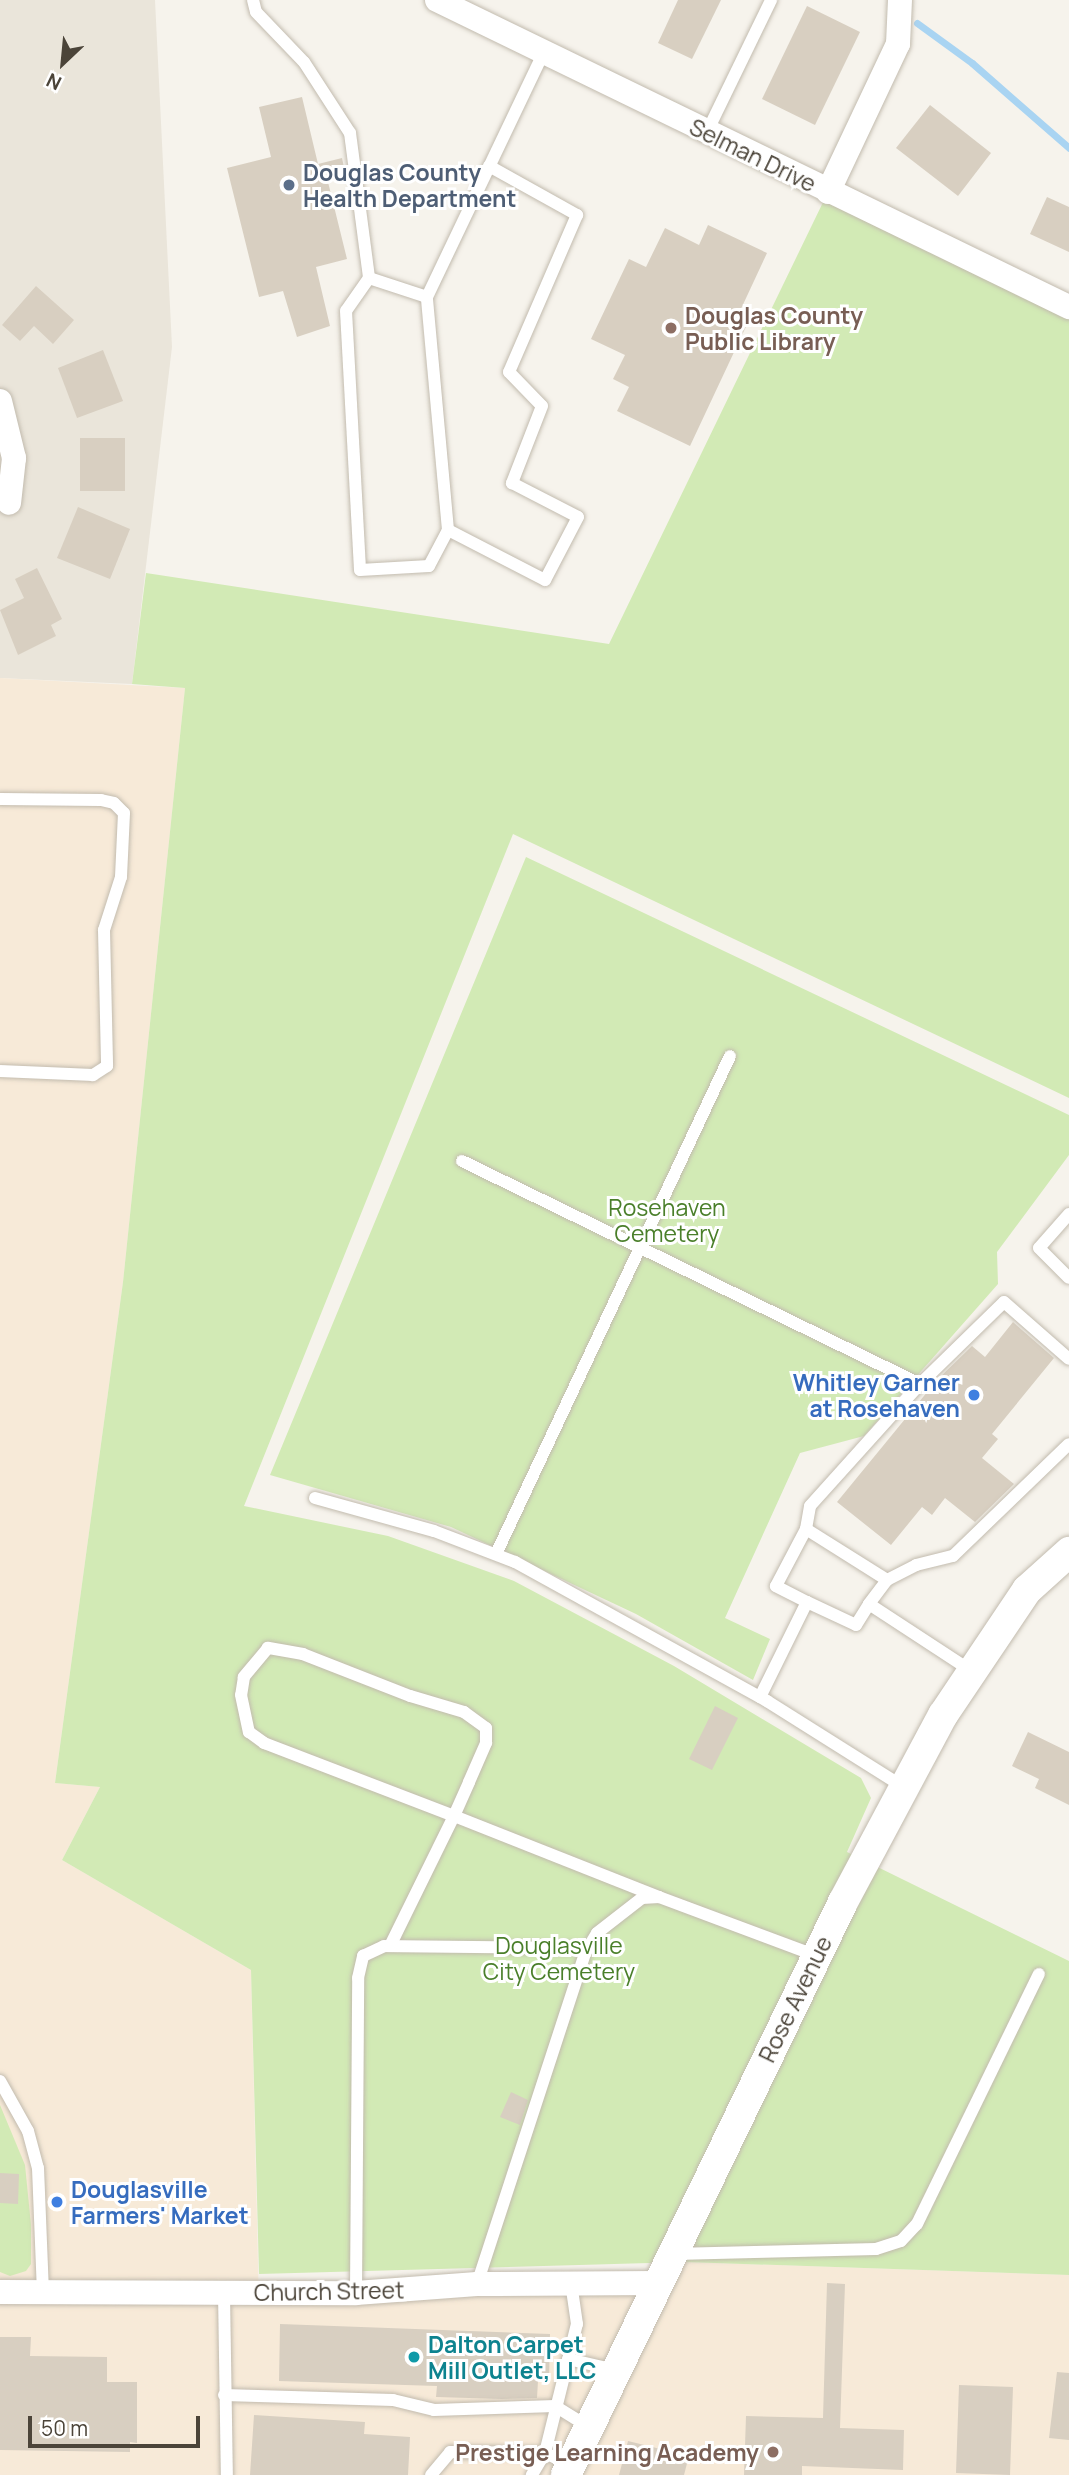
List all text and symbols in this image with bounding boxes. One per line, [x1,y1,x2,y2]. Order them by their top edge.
north arrow [28,28,98,98]
text: N [42,67,66,97]
street label: Selman Drive [685,113,821,197]
place label: Douglas County Health Department [303,158,516,212]
marker: Douglas County Health Department [281,177,297,193]
place label: Douglas County Public Library [685,301,863,355]
marker: Douglas County Public Library [663,320,679,336]
park label: Rosehaven Cemetery [608,1193,726,1247]
place label: Whitley Garner at Rosehaven [793,1368,960,1422]
marker: Whitley Garner at Rosehaven [966,1387,982,1403]
park label: Douglasville City Cemetery [483,1931,635,1985]
street label: Rose Avenue [753,1931,837,2067]
place label: Douglasville Farmers' Market [71,2175,249,2229]
marker: Douglasville Farmers' Market [49,2194,65,2210]
street label: Church Street [254,2276,404,2306]
place label: Dalton Carpet Mill Outlet, LLC [428,2330,597,2384]
marker: Dalton Carpet Mill Outlet, LLC [406,2349,422,2365]
scale bar [32,2402,203,2446]
text: 50 m [41,2414,88,2442]
place label: Prestige Learning Academy [455,2438,759,2466]
marker: Prestige Learning Academy [765,2444,781,2460]

